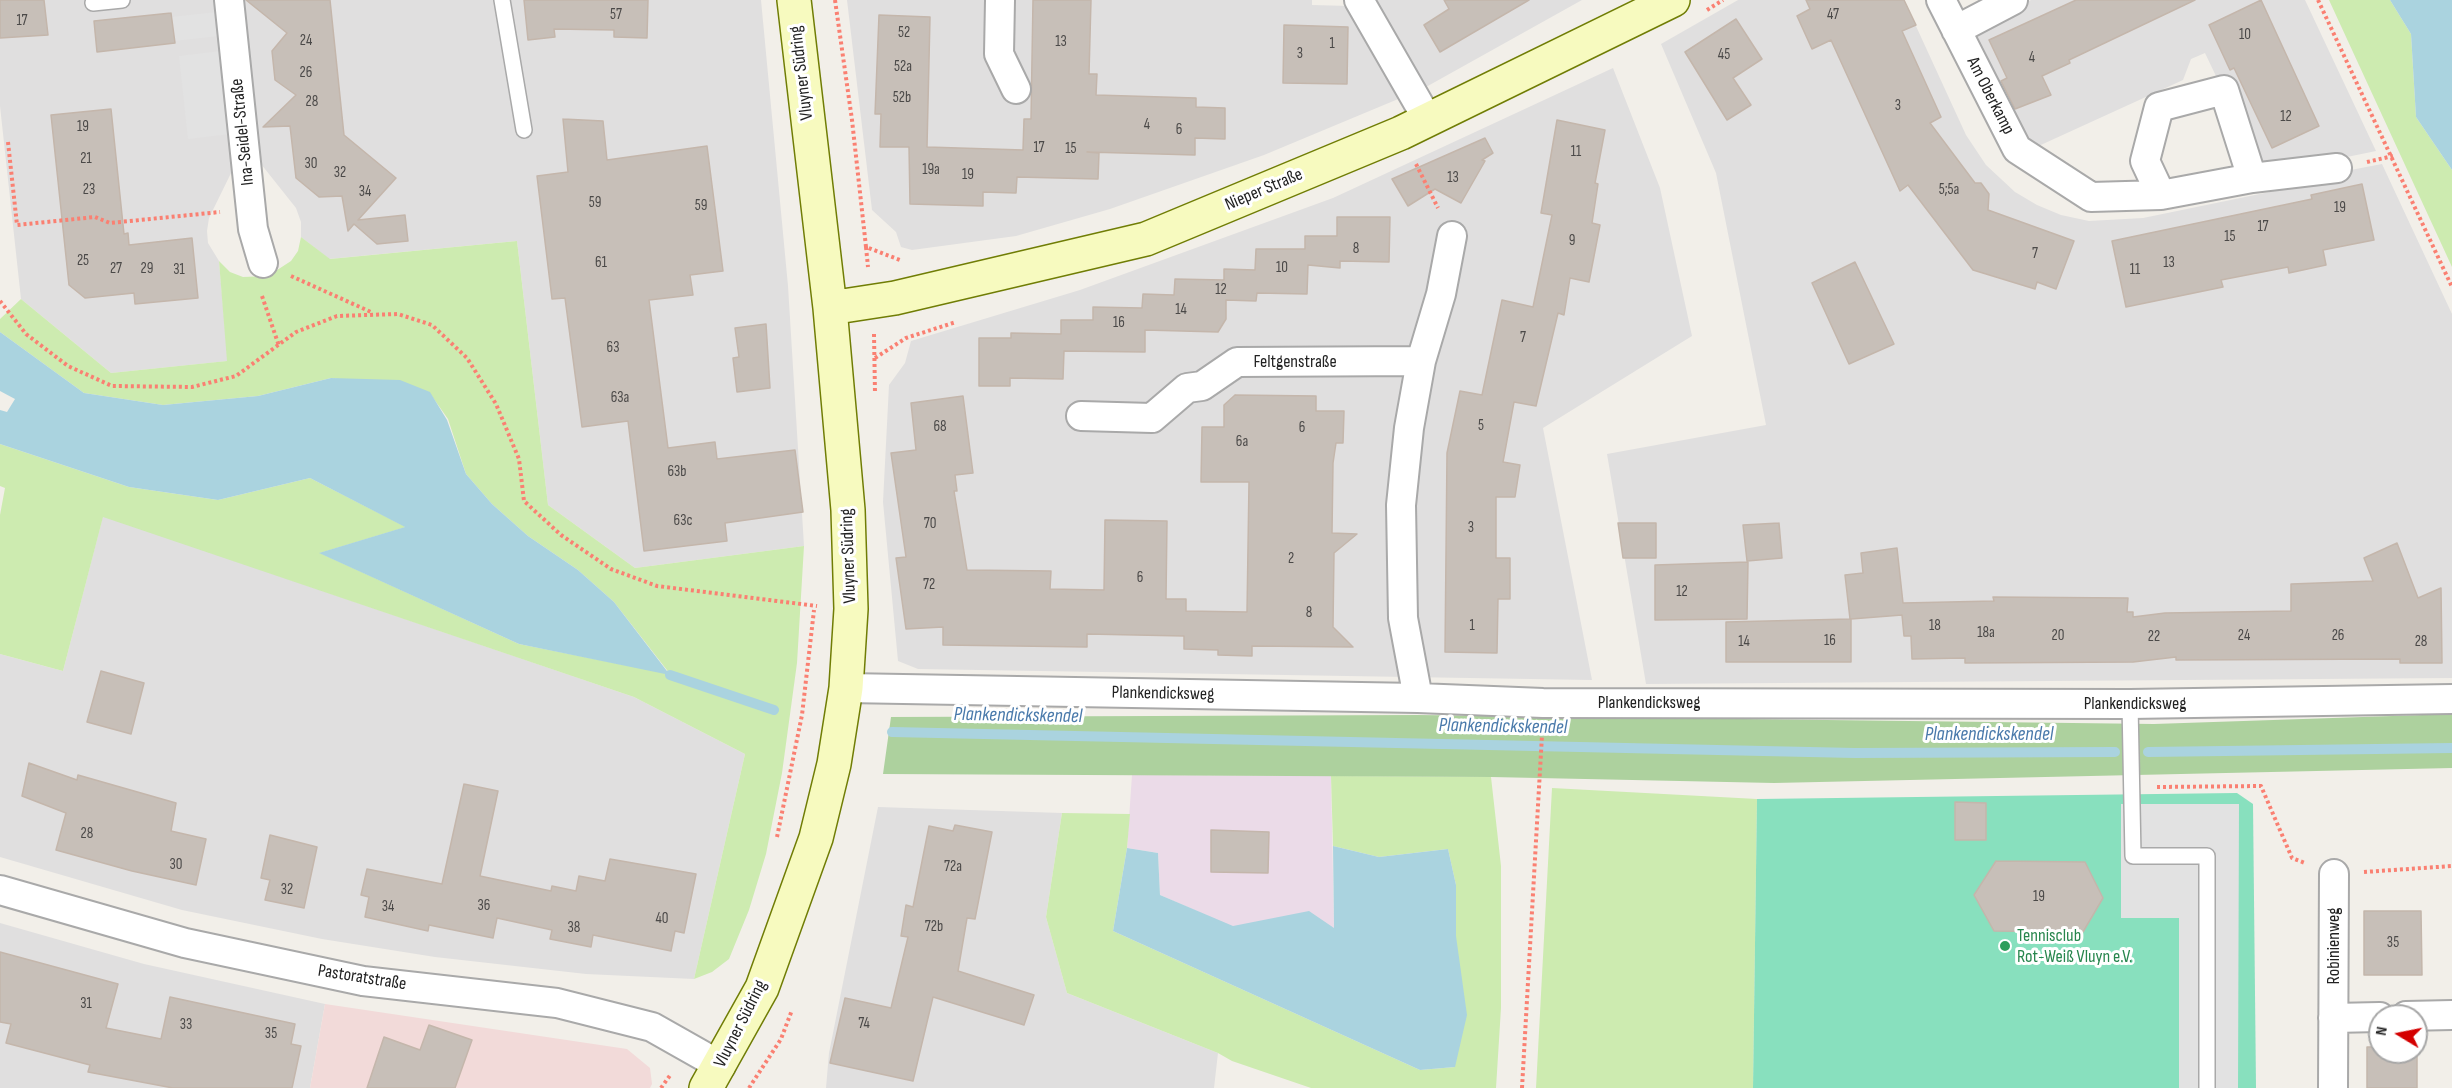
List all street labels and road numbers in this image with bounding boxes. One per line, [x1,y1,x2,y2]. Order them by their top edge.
street label: Vluyner Südring [785,25,819,121]
street label: Am Oberkamp [1961,54,2019,138]
street label: Ina-Seidel-Straße [227,77,259,187]
street label: Nieper Straße [1222,164,1306,216]
street label: Feltgenstraße [1253,351,1337,373]
street label: Vluyner Südring [837,508,861,604]
street label: Plankendicksweg [1111,682,1215,706]
street label: Plankendicksweg [1598,692,1700,714]
street label: Plankendicksweg [2084,693,2186,715]
street label: Robinienweg [2323,908,2345,984]
street label: Pastoratstraße [316,960,408,996]
street label: Vluyner Südring [710,977,772,1071]

